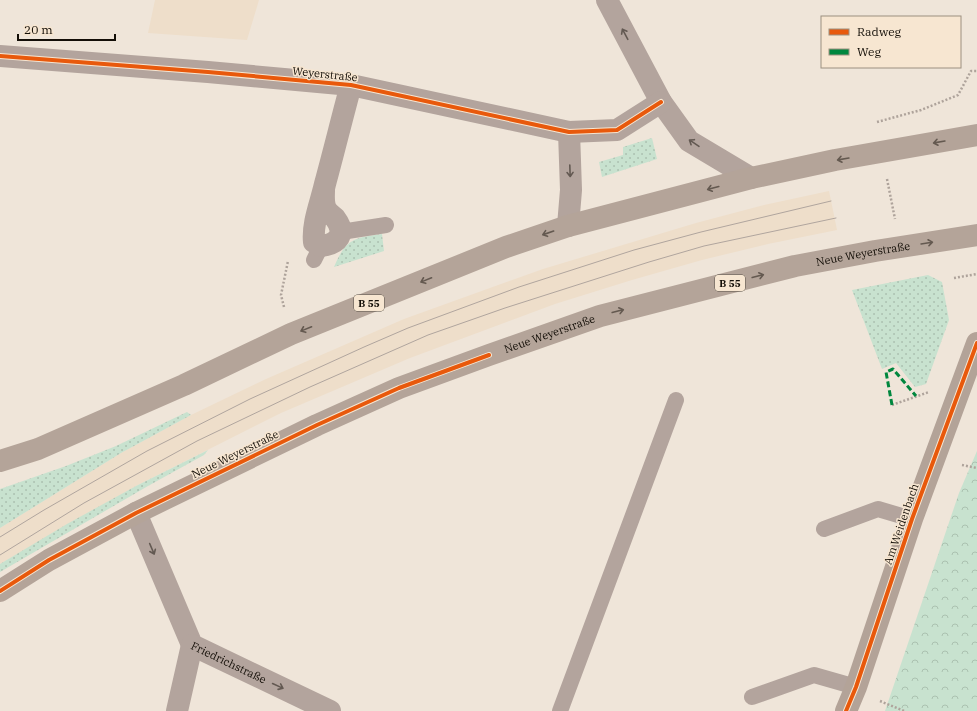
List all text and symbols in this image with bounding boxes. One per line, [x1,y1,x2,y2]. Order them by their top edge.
scale bar [18,16,115,42]
legend [821,16,961,68]
text: 20 m [24,22,53,37]
text: Radweg [857,24,902,39]
one-way arrow [621,29,628,41]
text: Weg [857,44,882,59]
street label: Weyerstraße [292,64,358,84]
one-way arrow [932,138,945,146]
one-way arrow [688,139,700,147]
one-way arrow [837,155,850,163]
one-way arrow [566,164,574,177]
one-way arrow [707,185,720,192]
one-way arrow [541,230,554,237]
street label: Neue Weyerstraße [815,239,911,269]
one-way arrow [920,239,933,247]
one-way arrow [751,271,764,279]
road number: B 55 [715,275,745,291]
one-way arrow [421,276,433,284]
road number: B 55 [354,295,384,311]
one-way arrow [612,307,625,314]
street label: Neue Weyerstraße [502,311,597,356]
one-way arrow [300,325,312,333]
street label: Neue Weyerstraße [189,427,281,481]
street label: Am Weidenbach [881,481,921,566]
one-way arrow [148,543,156,555]
street label: Friedrichstraße [189,639,269,686]
one-way arrow [272,683,284,690]

